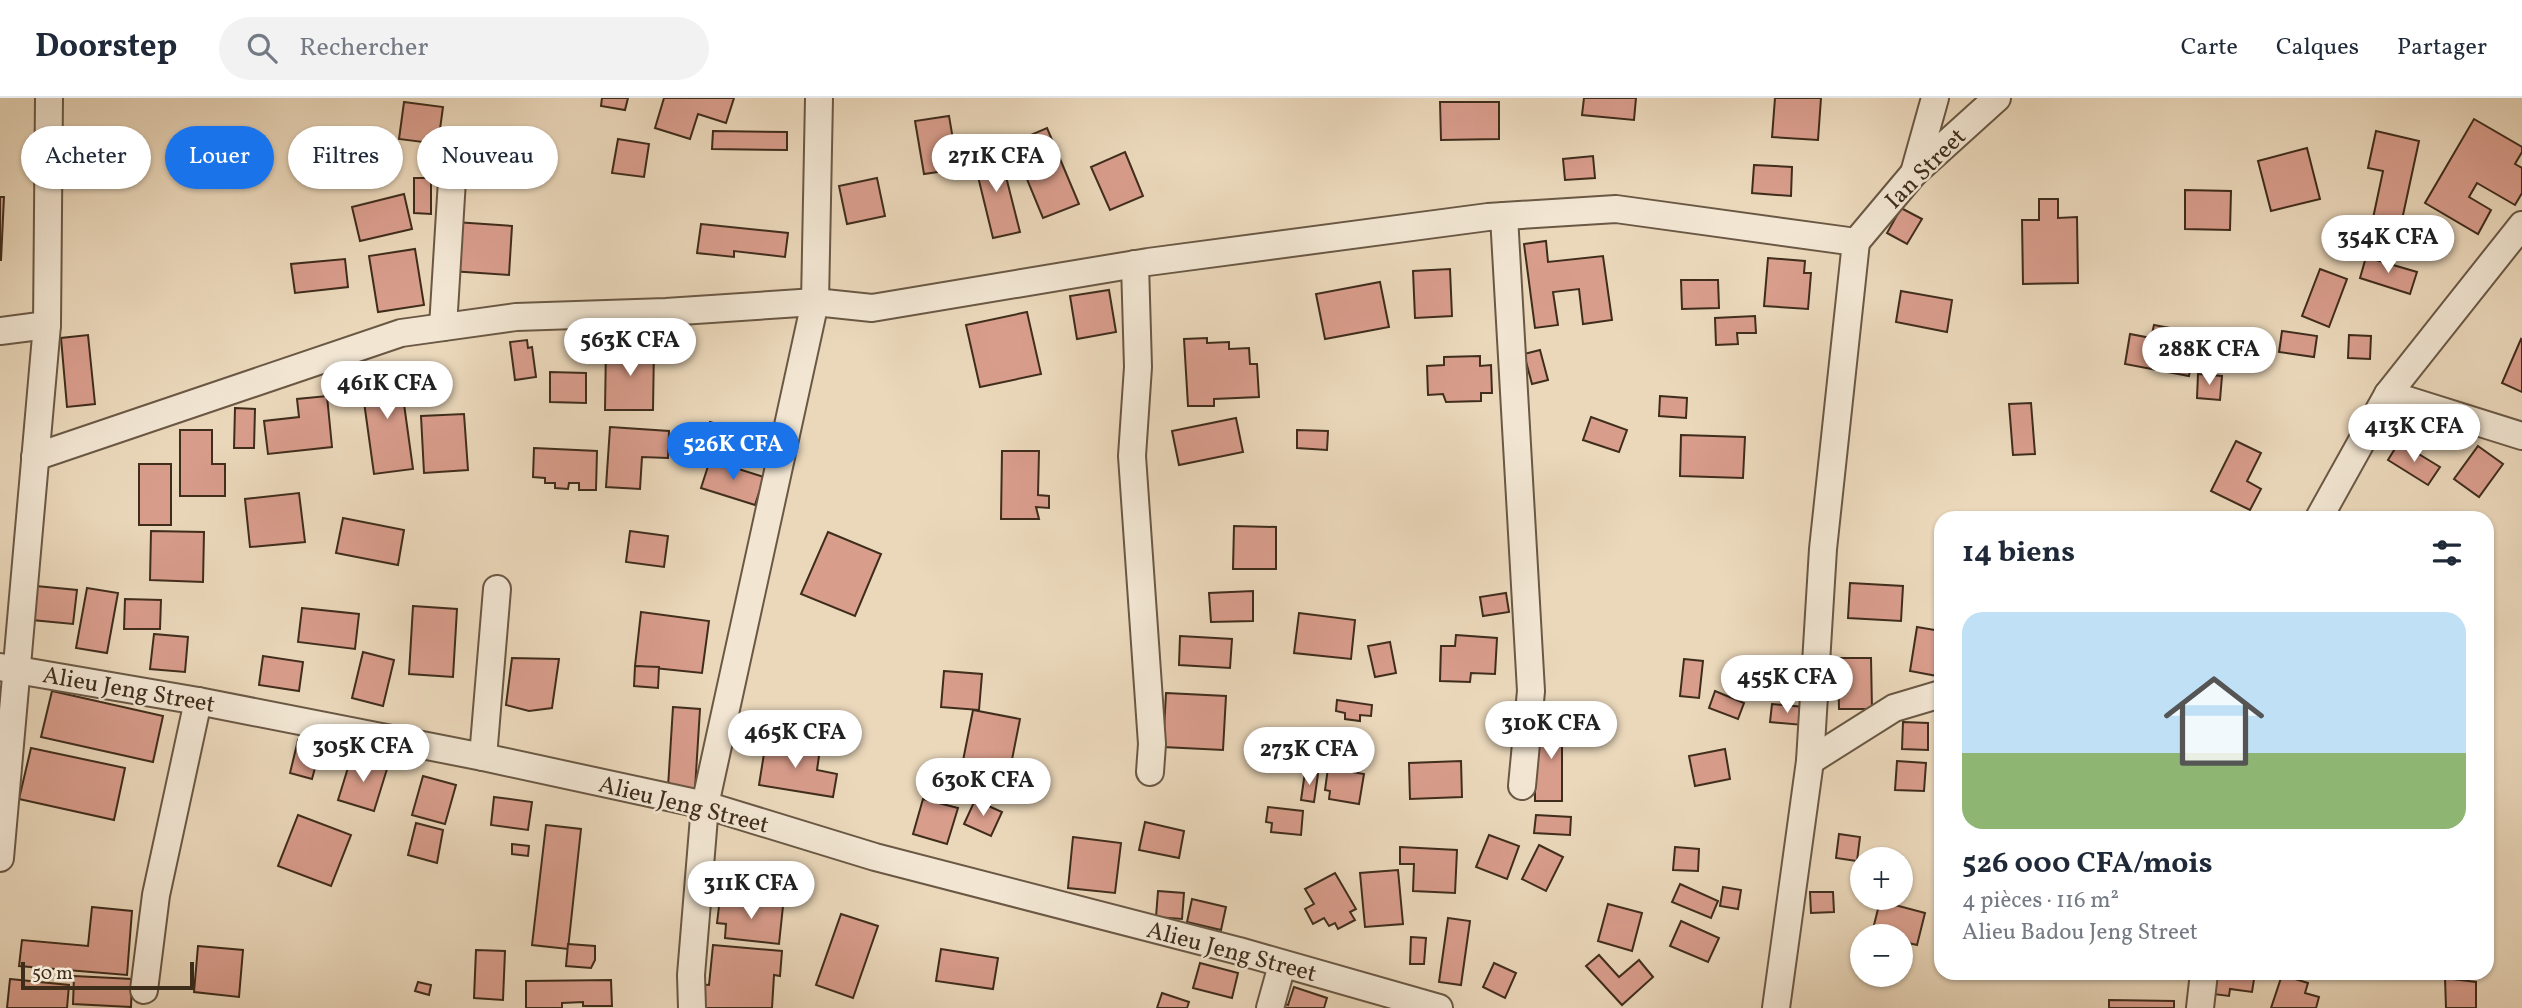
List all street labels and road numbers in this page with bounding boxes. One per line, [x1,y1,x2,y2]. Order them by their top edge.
street label: Ian Street [1878,121,1975,218]
street label: Alieu Jeng Street [40,659,218,723]
street label: Alieu Jeng Street [595,768,772,844]
street label: Alieu Jeng Street [1143,914,1320,992]

